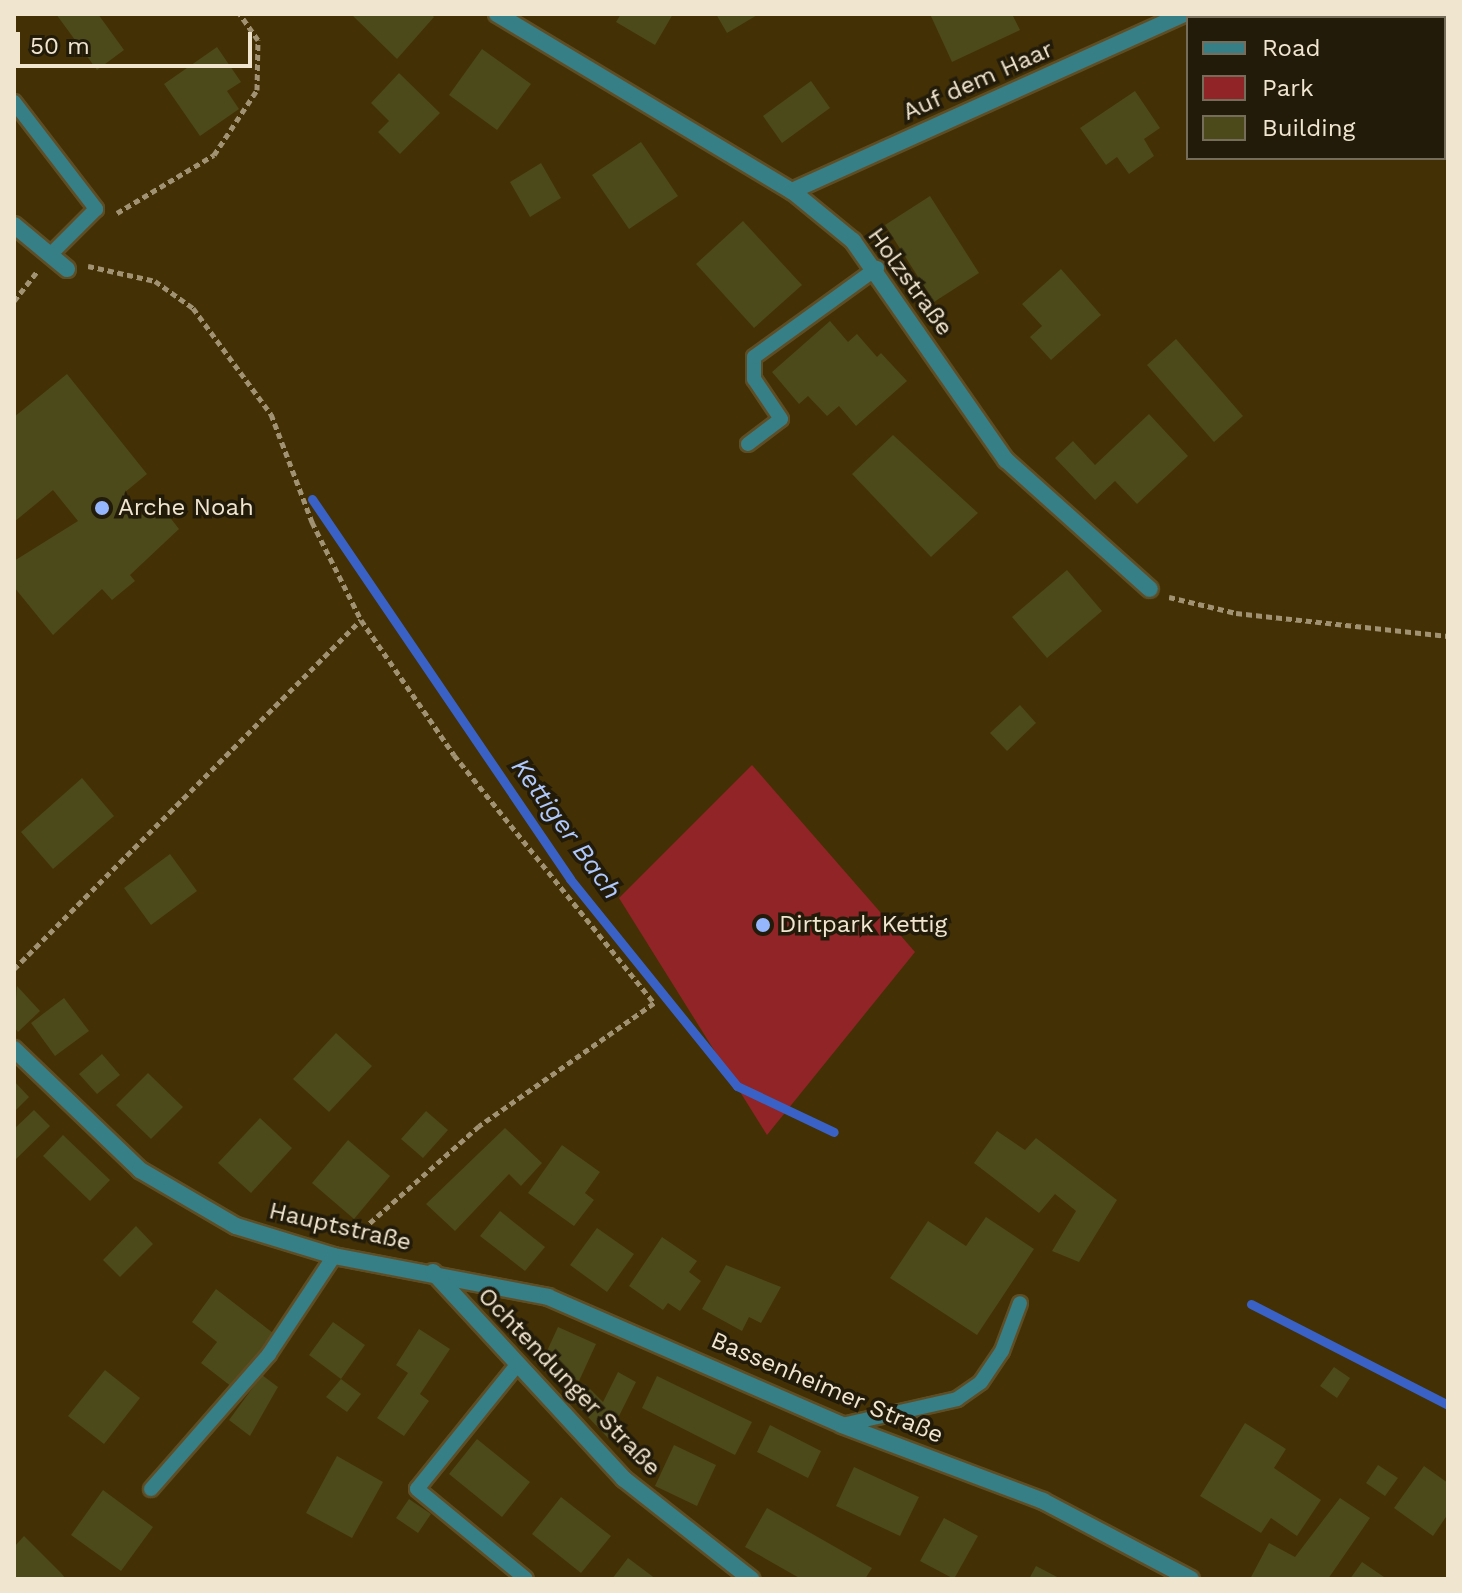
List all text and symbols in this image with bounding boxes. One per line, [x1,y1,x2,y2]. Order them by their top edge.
scale bar [20,16,256,66]
legend [1186,16,1446,160]
text: 50 m [30,32,90,60]
text: Road [1262,34,1321,62]
street label: Auf dem Haar [898,35,1058,127]
text: Park [1262,74,1314,102]
text: Building [1262,114,1355,142]
street label: Holzstraße [861,222,959,342]
place label: Arche Noah [118,494,254,522]
marker: Arche Noah [93,499,111,517]
water label: Kettiger Bach [504,752,628,906]
place label: Dirtpark Kettig [779,911,948,939]
marker: Dirtpark Kettig [754,916,772,934]
street label: Hauptstraße [266,1197,414,1257]
street label: Ochtendunger Straße [471,1282,667,1482]
street label: Bassenheimer Straße [706,1326,948,1450]

